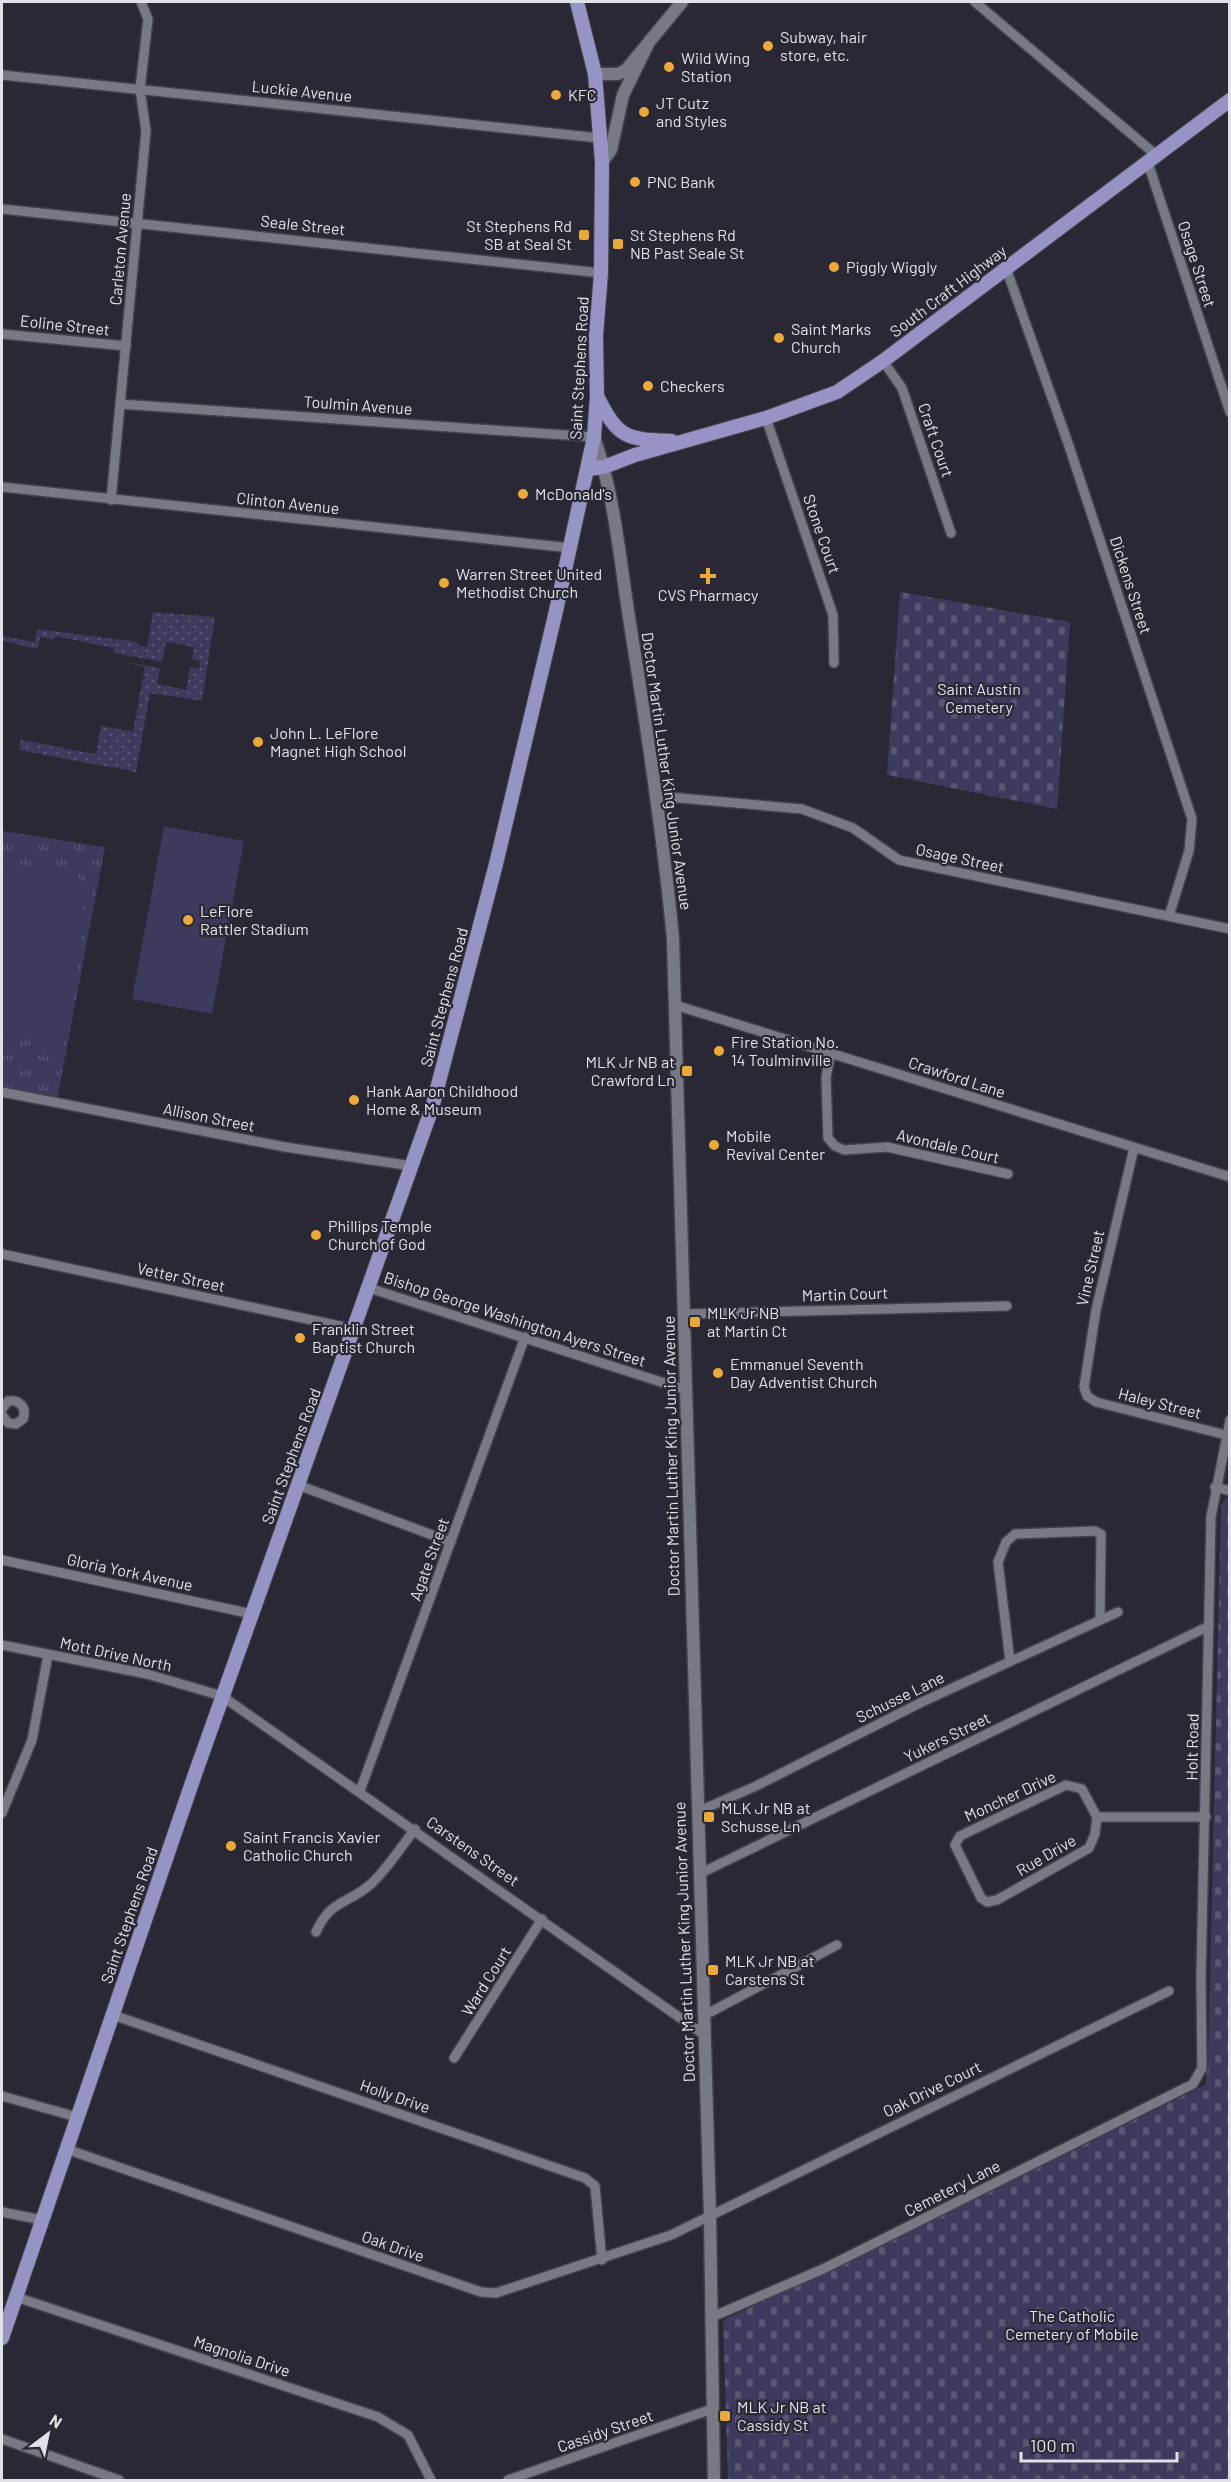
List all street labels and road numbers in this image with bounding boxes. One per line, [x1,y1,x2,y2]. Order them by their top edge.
street label: Luckie Avenue [251,76,353,105]
street label: Carleton Avenue [105,192,134,306]
street label: Seale Street [260,211,346,238]
street label: Osage Street [1175,218,1220,309]
street label: South Craft Highway [886,240,1010,341]
street label: Saint Stephens Road [565,296,592,440]
street label: Eoline Street [19,310,111,339]
street label: Toulmin Avenue [303,391,413,418]
street label: Craft Court [915,400,958,479]
street label: Clinton Avenue [236,488,340,517]
street label: Stone Court [800,492,845,576]
street label: Dickens Street [1107,534,1156,636]
street label: Doctor Martin Luther King Junior Avenue [639,631,696,911]
street label: Osage Street [914,839,1006,876]
street label: Saint Stephens Road [416,925,471,1069]
street label: Crawford Lane [906,1052,1008,1101]
street label: Allison Street [162,1098,257,1135]
street label: Avondale Court [895,1124,1001,1167]
street label: Vine Street [1072,1228,1107,1308]
street label: Vetter Street [135,1258,227,1295]
street label: Bishop George Washington Ayers Street [382,1267,649,1370]
street label: Martin Court [802,1283,888,1304]
street label: Doctor Martin Luther King Junior Avenue [659,1316,682,1596]
street label: Haley Street [1117,1383,1204,1422]
street label: Saint Stephens Road [257,1385,324,1526]
street label: Agate Street [405,1515,452,1603]
street label: Gloria York Avenue [65,1549,195,1594]
street label: Mott Drive North [58,1632,174,1675]
street label: Schusse Lane [852,1667,947,1726]
street label: Yukers Street [900,1707,993,1766]
street label: Holt Road [1181,1713,1202,1781]
street label: Moncher Drive [961,1766,1059,1825]
street label: Doctor Martin Luther King Junior Avenue [669,1801,698,2083]
street label: Carstens Street [423,1812,523,1890]
street label: Rue Drive [1013,1830,1079,1879]
street label: Saint Stephens Road [96,1844,161,1986]
street label: Ward Court [457,1943,514,2019]
street label: Oak Drive Court [880,2057,984,2121]
street label: Holly Drive [358,2075,433,2116]
street label: Cemetery Lane [901,2155,1003,2220]
street label: Oak Drive [359,2226,427,2265]
street label: Magnolia Drive [192,2331,293,2380]
street label: Cassidy Street [554,2405,655,2456]

